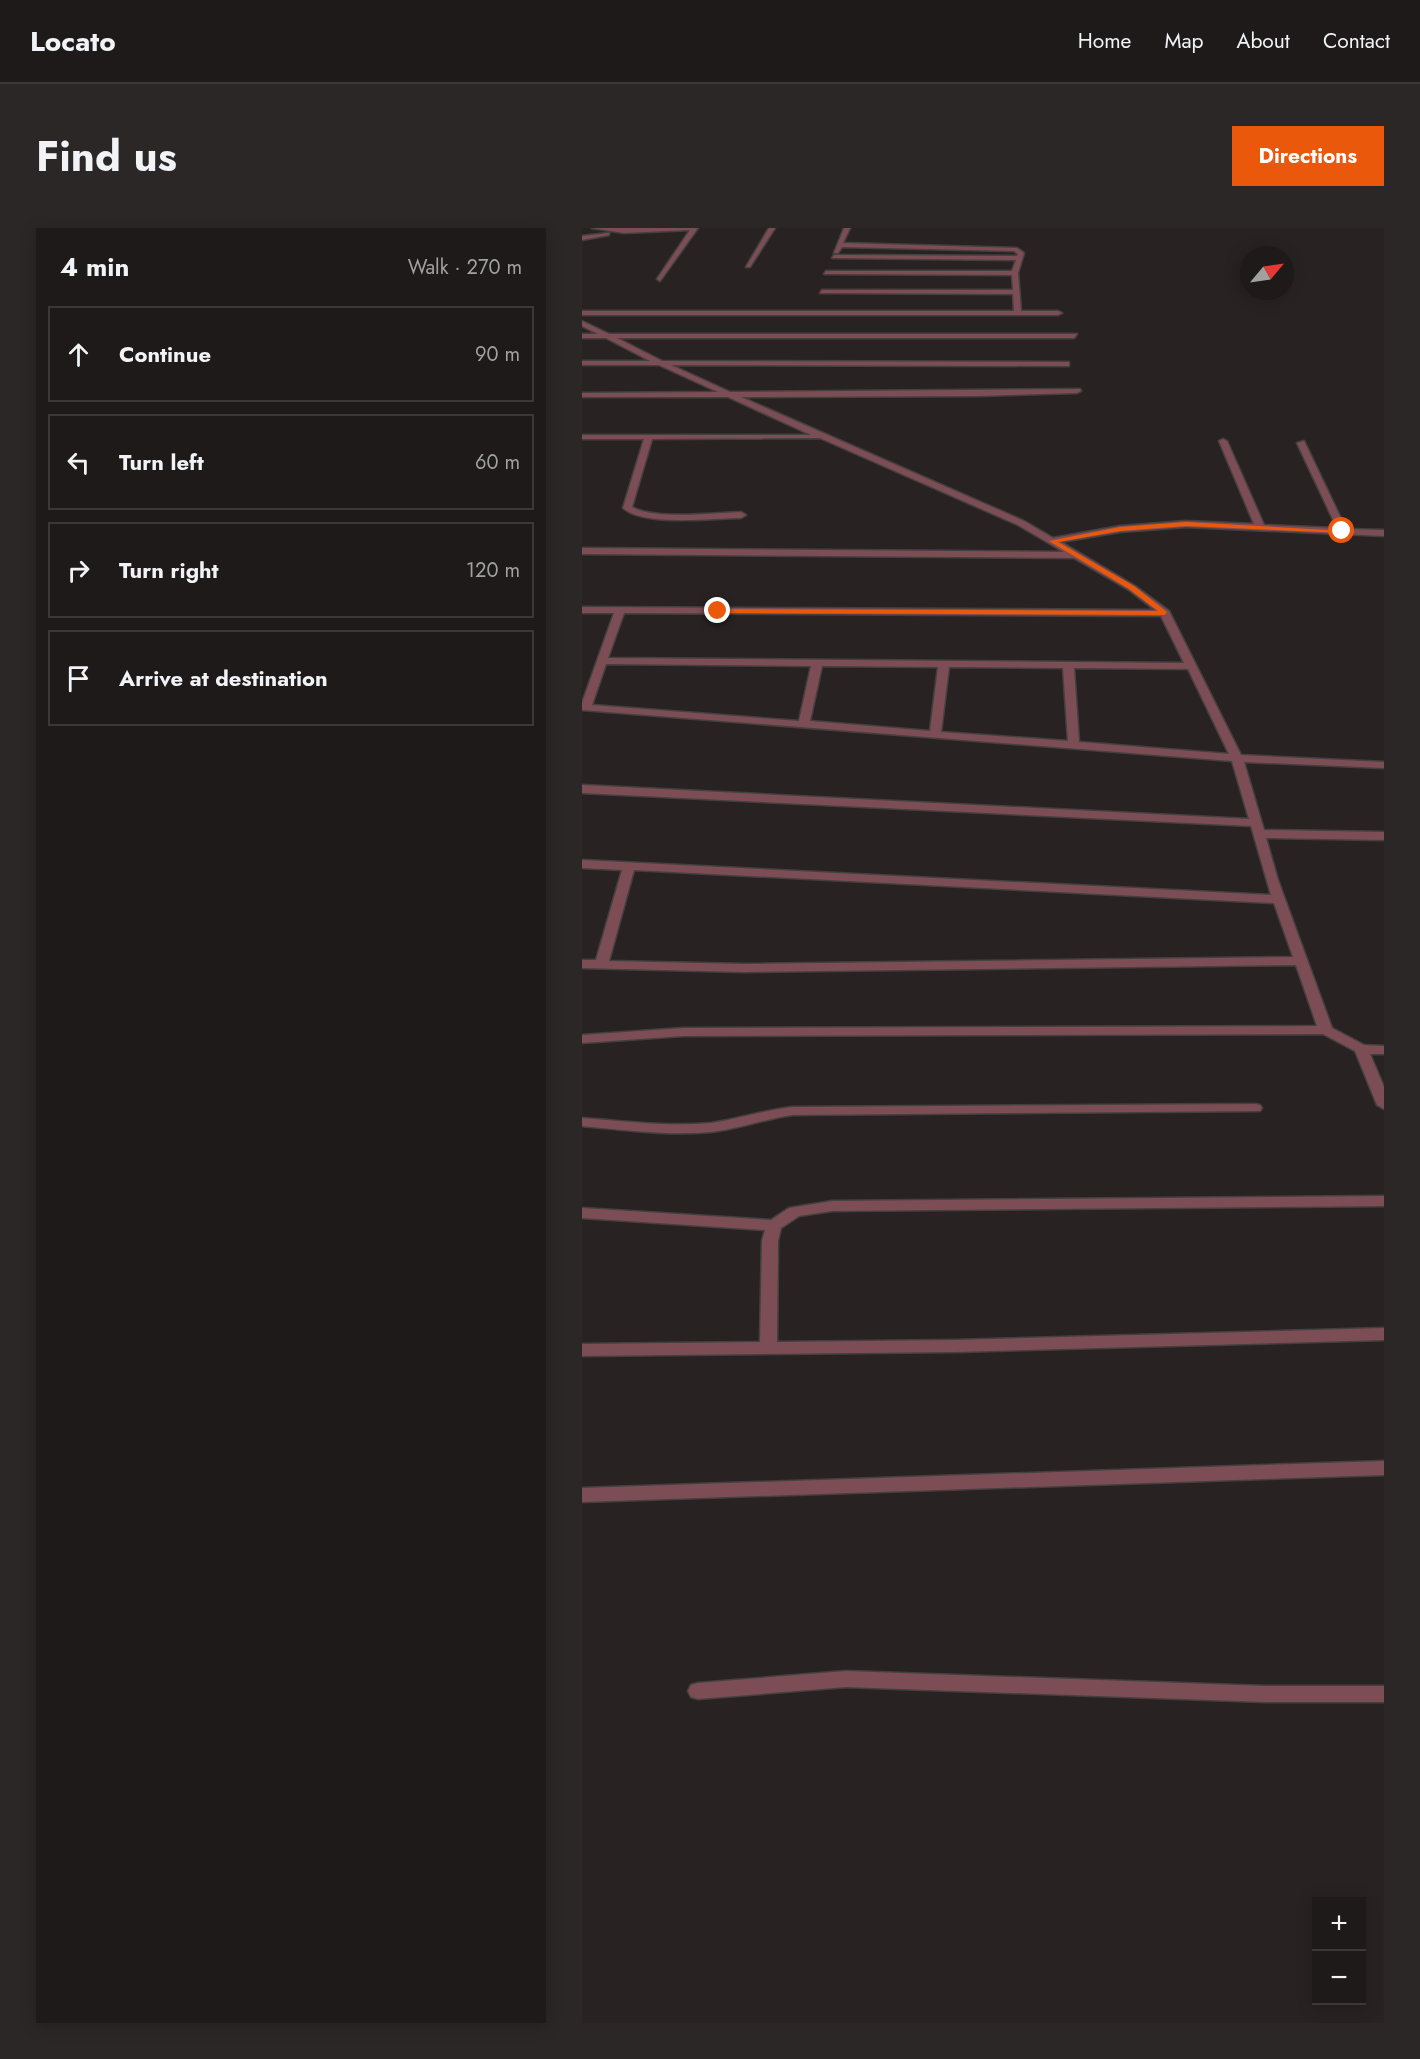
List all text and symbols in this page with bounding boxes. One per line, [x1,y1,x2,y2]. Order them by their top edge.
text: Locato [30,21,116,62]
text: Home [1078,26,1131,56]
text: Map [1164,26,1204,56]
text: About [1237,26,1290,56]
text: Contact [1323,26,1390,56]
text: Find us [36,126,177,187]
button: Directions [1232,126,1384,186]
north arrow [1240,246,1294,300]
text: 4 min [60,248,129,286]
text: Walk · 270 m [408,253,522,282]
icon: ahead [62,338,95,371]
text: Continue [119,338,211,370]
text: 90 m [475,340,520,369]
icon: left [62,446,95,479]
text: Turn left [119,446,204,478]
text: 60 m [475,448,520,477]
route start [1328,517,1354,543]
icon: right [62,554,95,587]
text: Turn right [119,554,219,586]
text: 120 m [466,556,520,585]
route end [704,597,730,623]
icon: arrive [62,662,95,695]
text: Arrive at destination [119,662,328,694]
map controls [1312,1897,1366,2005]
button: + [1312,1897,1366,1951]
button: − [1312,1951,1366,2005]

